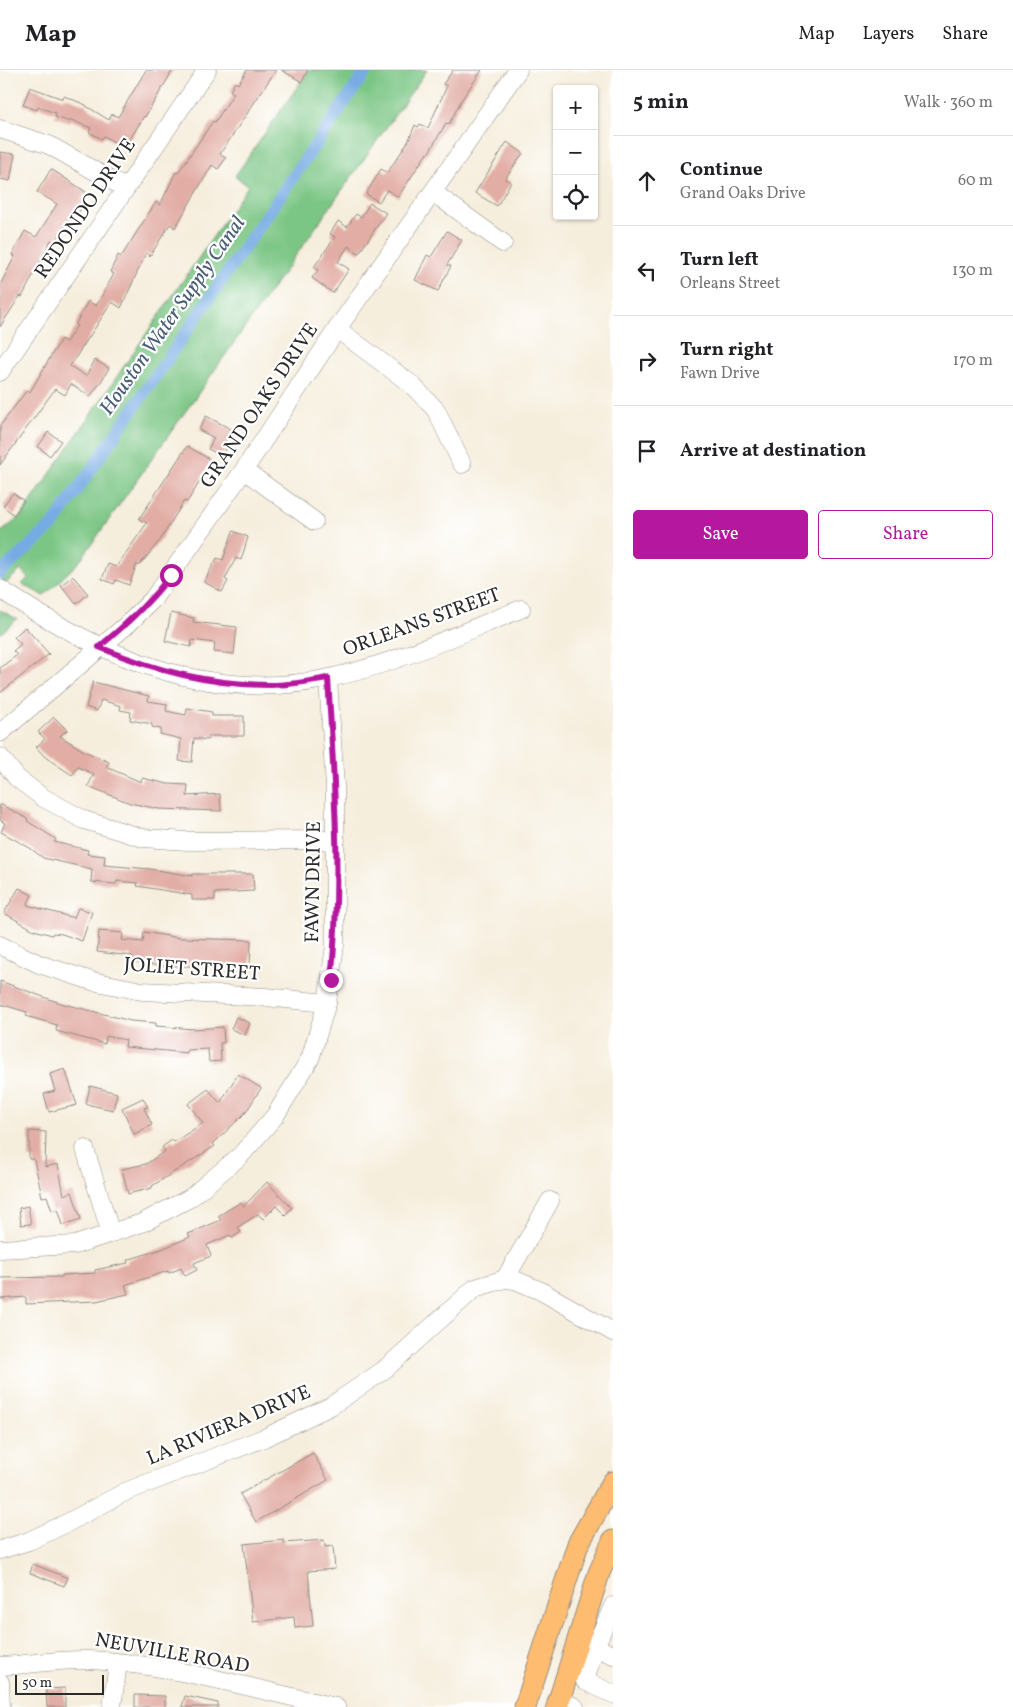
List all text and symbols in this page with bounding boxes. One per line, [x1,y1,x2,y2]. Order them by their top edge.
text: Map [25,18,76,52]
text: Map [798,22,834,47]
text: Layers [862,22,914,47]
text: Share [942,22,988,47]
map controls [553,85,598,220]
button: + [553,85,598,130]
text: 5 min [633,88,689,117]
text: Walk · 360 m [904,92,993,114]
button: − [553,130,598,175]
street label: REDONDO DRIVE [29,133,143,285]
text: Continue [680,157,763,183]
icon: ahead [633,167,661,195]
text: 60 m [958,170,993,192]
button: locate [553,175,598,220]
text: Grand Oaks Drive [680,183,806,205]
water label: Houston Water Supply Canal [93,211,253,421]
text: Turn left [680,247,759,273]
icon: left [633,257,661,285]
text: 130 m [952,260,993,282]
text: Orleans Street [680,273,780,295]
street label: GRAND OAKS DRIVE [194,318,326,494]
text: Turn right [680,337,773,363]
icon: right [633,347,661,375]
text: 170 m [953,350,993,372]
text: Fawn Drive [680,363,760,385]
icon: arrive [633,437,661,465]
text: Arrive at destination [680,438,866,464]
button: Save [633,510,808,559]
button: Share [818,510,993,559]
route start [160,564,183,587]
street label: ORLEANS STREET [339,581,505,664]
street label: FAWN DRIVE [299,821,329,943]
street label: JOLIET STREET [123,951,261,989]
route end [320,969,343,992]
street label: LA RIVIERA DRIVE [143,1379,315,1473]
street label: NEUVILLE ROAD [93,1627,251,1681]
scale bar [15,1672,104,1695]
text: 50 m [22,1674,52,1693]

